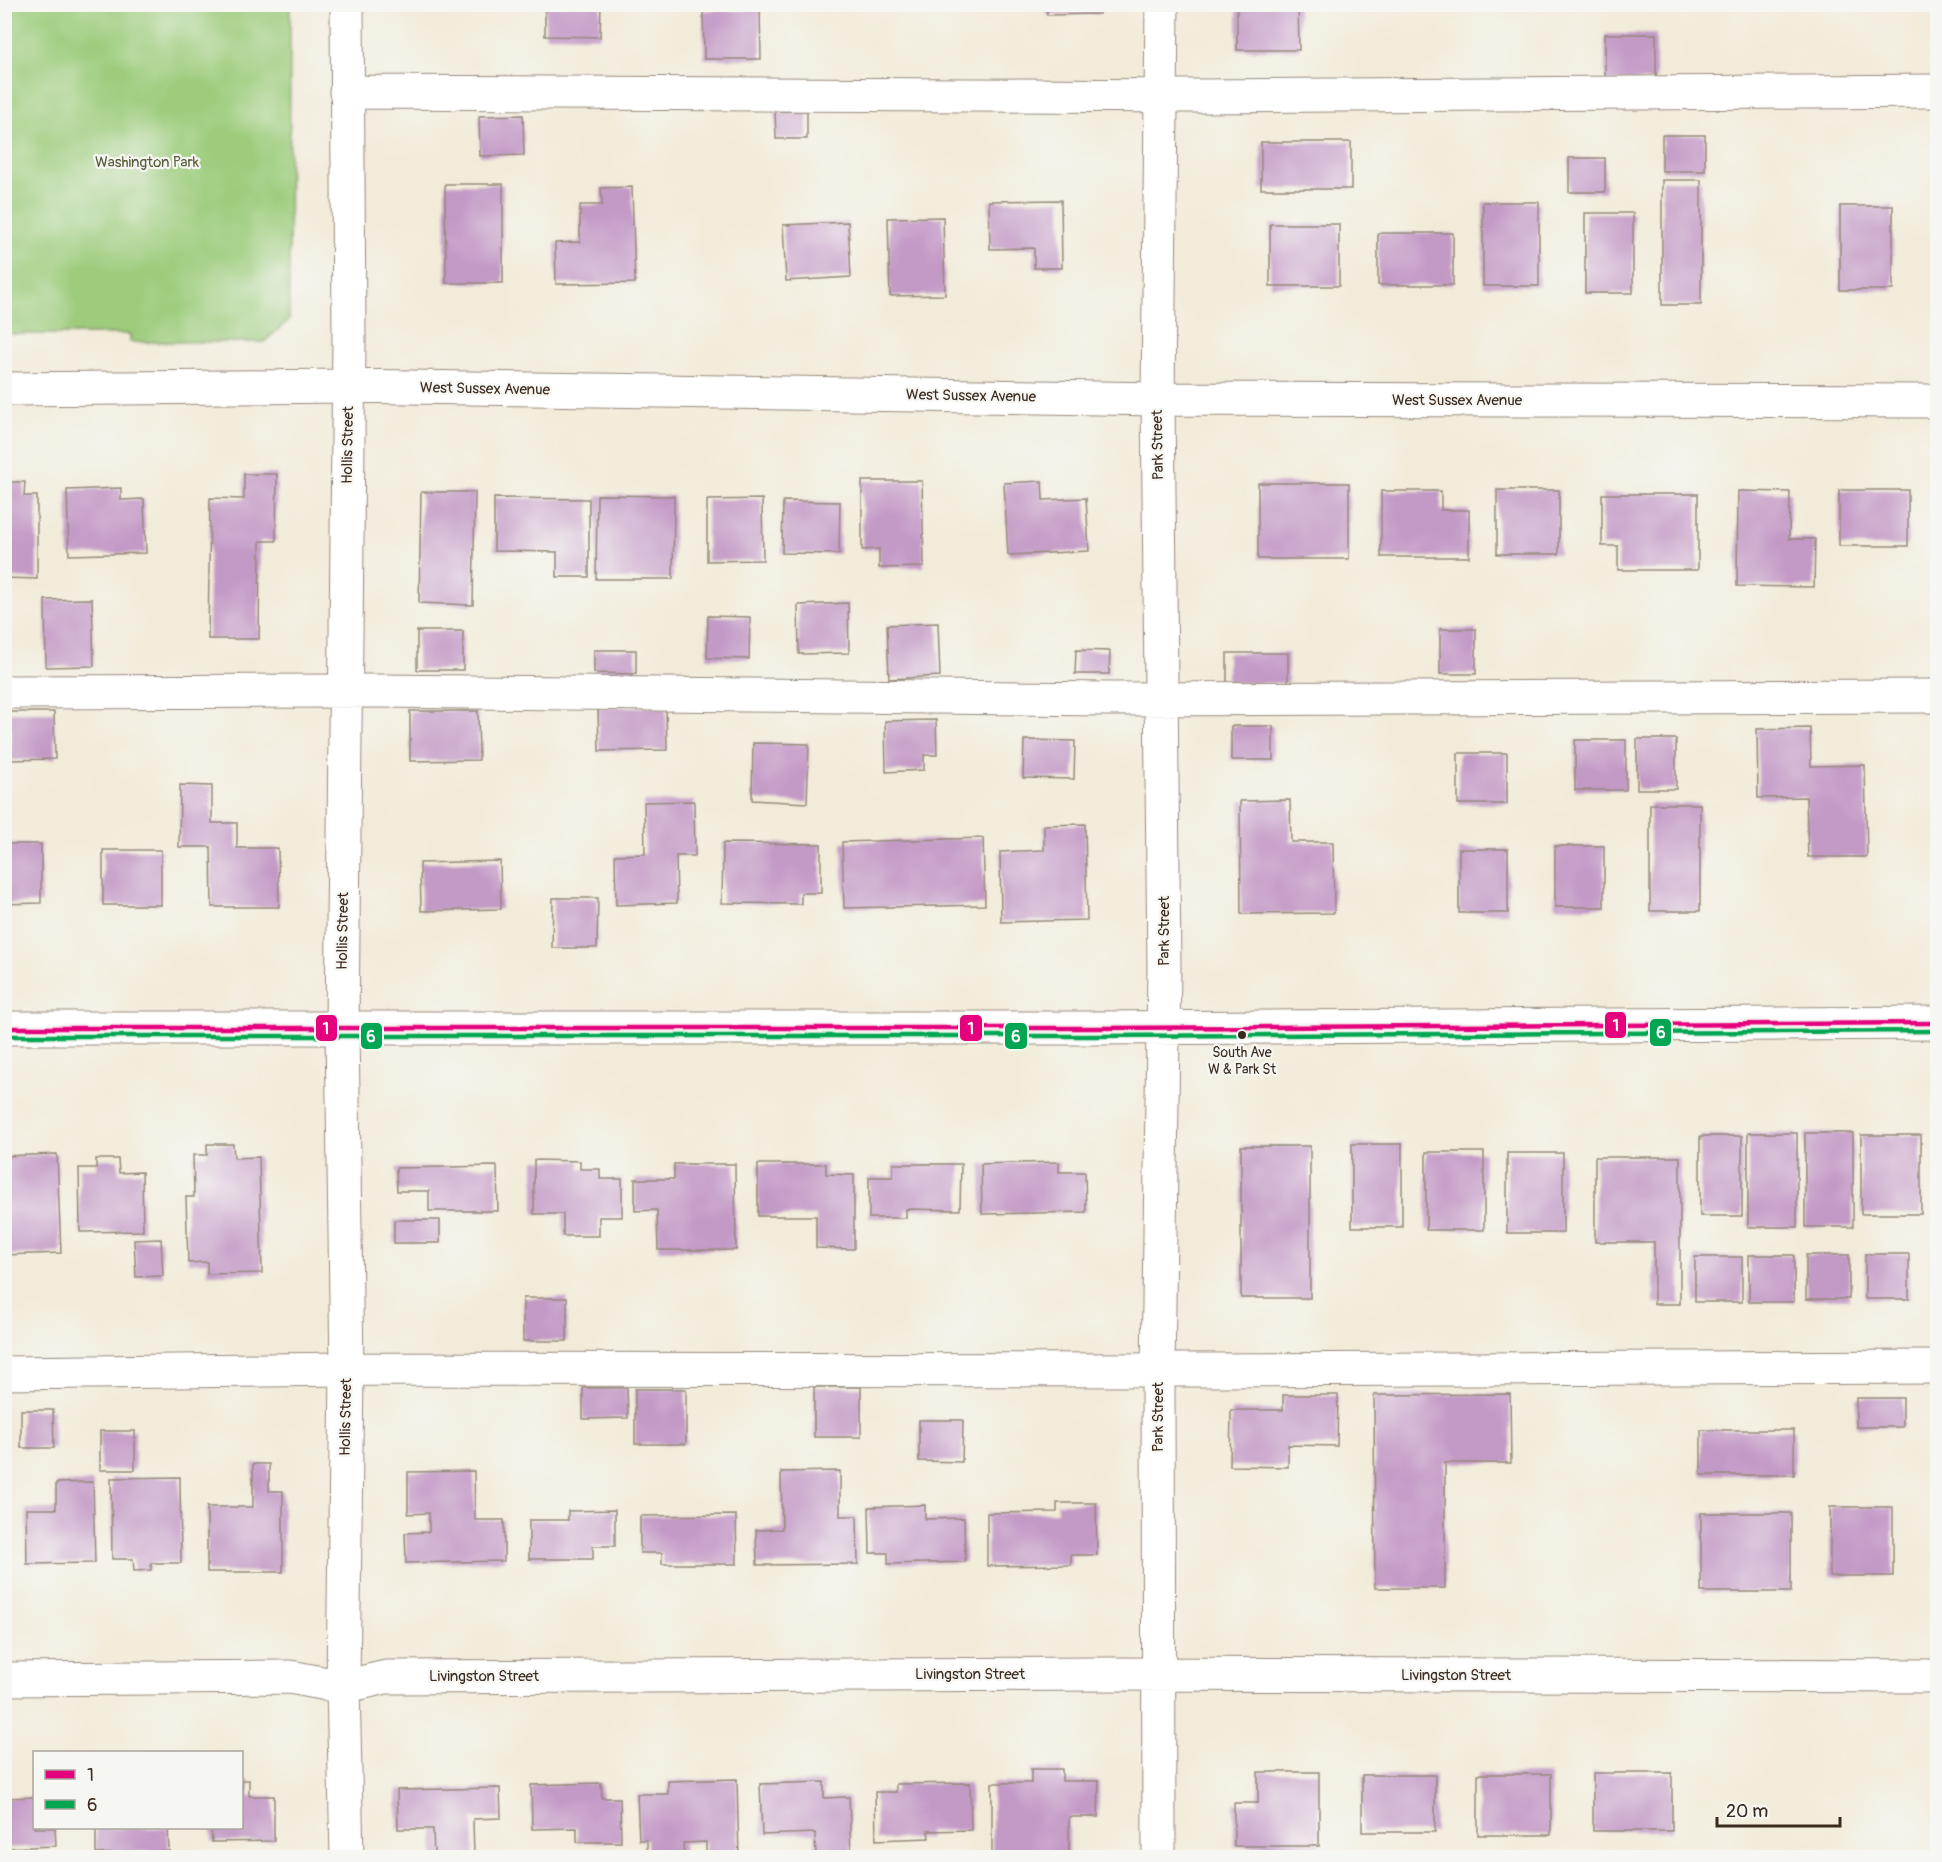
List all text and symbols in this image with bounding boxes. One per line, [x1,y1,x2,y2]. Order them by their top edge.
park label: Washington Park [95,153,200,172]
street label: West Sussex Avenue [420,378,551,400]
street label: West Sussex Avenue [906,385,1037,407]
street label: West Sussex Avenue [1392,391,1523,410]
street label: Hollis Street [338,405,358,484]
street label: Park Street [1148,409,1168,480]
street label: Hollis Street [333,891,353,970]
street label: Park Street [1155,895,1174,966]
line badge: 1 [1604,1011,1627,1039]
line badge: 1 [315,1014,338,1042]
line badge: 1 [959,1014,983,1042]
text: 1 [1613,1016,1619,1036]
line badge: 6 [1649,1018,1672,1047]
text: 1 [323,1019,329,1039]
text: 1 [968,1019,974,1039]
line badge: 6 [360,1022,383,1050]
line badge: 6 [1004,1022,1028,1050]
text: 6 [1656,1023,1666,1043]
text: 6 [366,1027,376,1047]
text: 6 [1011,1027,1021,1047]
marker: South Ave W & Park St [1236,1029,1248,1041]
place label: South Ave W & Park St [1208,1044,1276,1078]
street label: Hollis Street [336,1377,356,1456]
street label: Park Street [1149,1381,1168,1452]
street label: Livingston Street [915,1665,1026,1684]
street label: Livingston Street [1401,1666,1512,1685]
street label: Livingston Street [429,1667,540,1686]
legend [33,1751,243,1829]
text: 1 [87,1764,94,1787]
scale bar [1717,1790,1840,1828]
text: 6 [87,1794,97,1817]
text: 20 m [1726,1800,1768,1823]

